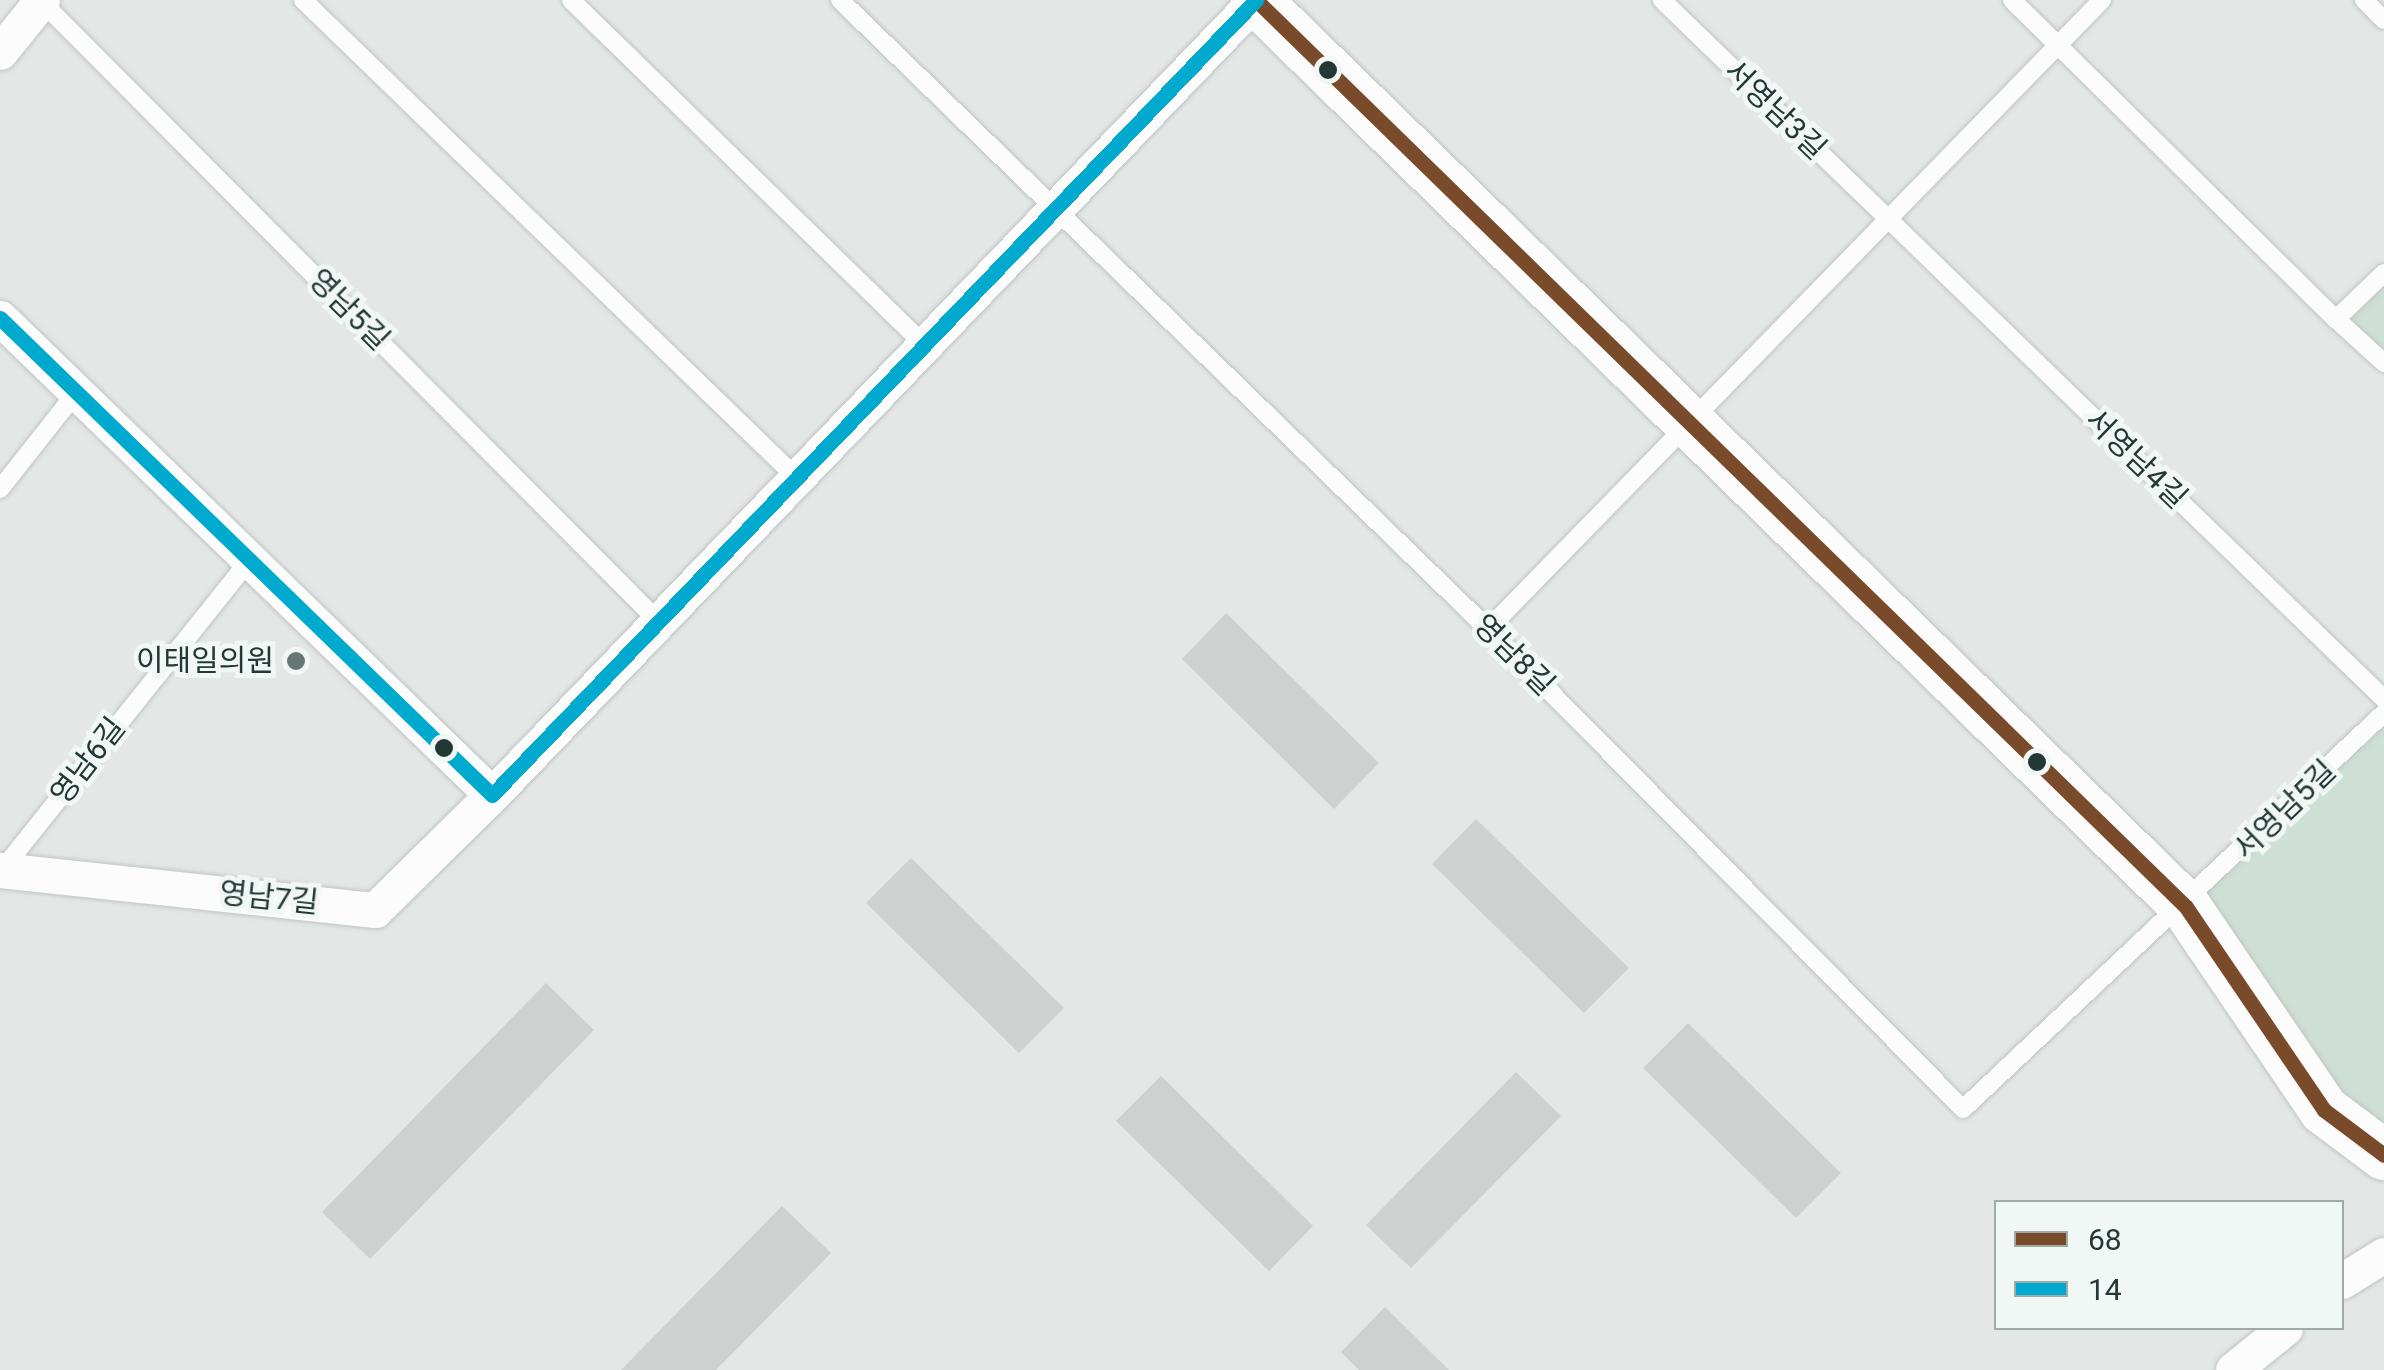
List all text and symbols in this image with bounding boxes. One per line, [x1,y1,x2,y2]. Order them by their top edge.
street label: 서영남3길 [1717,53,1833,167]
unlabelled marker [1318,60,1338,80]
street label: 영남5길 [301,262,397,358]
street label: 서영남4길 [2078,402,2194,516]
street label: 영남8길 [1466,607,1562,703]
place label: 이태일의원 [136,643,274,679]
marker: 이태일의원 [283,648,309,674]
street label: 영남6길 [43,711,133,811]
unlabelled marker [434,738,454,758]
unlabelled marker [2027,752,2047,772]
street label: 서영남5길 [2227,753,2343,867]
street label: 영남7길 [218,875,320,921]
legend [1994,1200,2344,1330]
text: 68 [2088,1222,2122,1257]
text: 14 [2088,1272,2122,1307]

